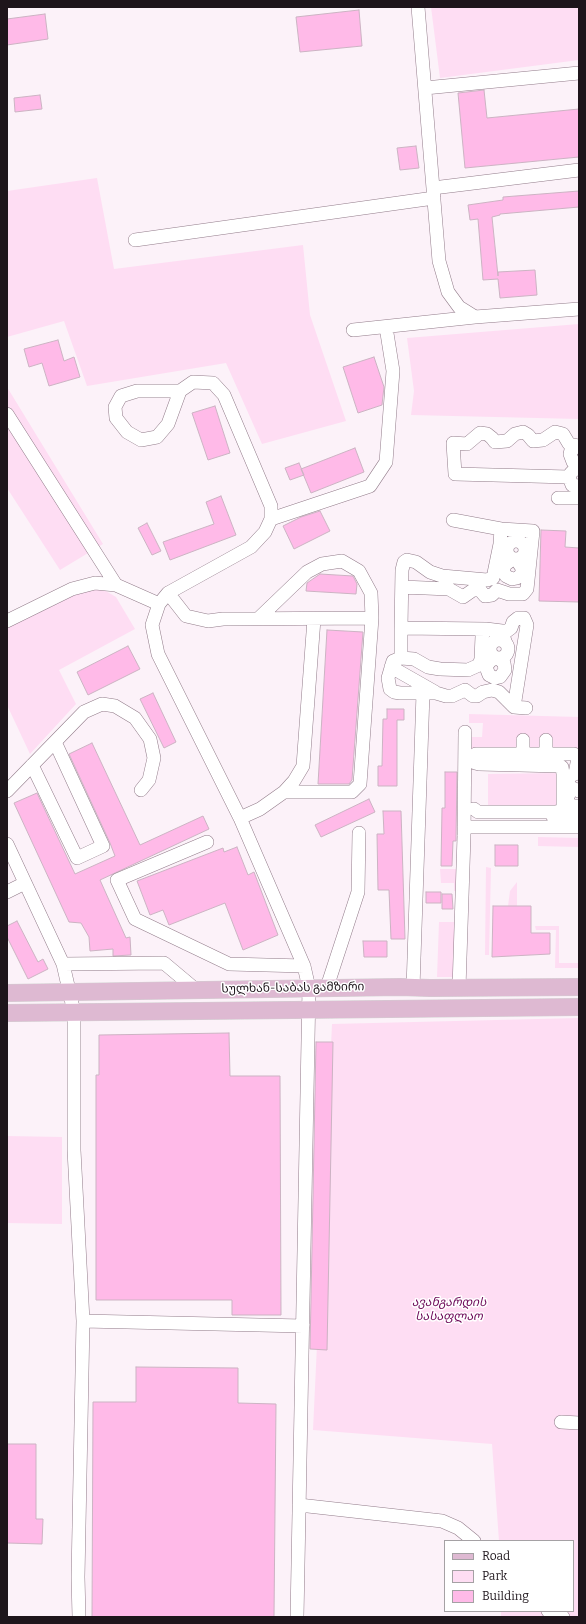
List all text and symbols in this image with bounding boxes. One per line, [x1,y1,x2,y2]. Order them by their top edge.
street label: სულხან-საბას გამზირი [221,980,365,996]
park label: ავანგარდის სასაფლაო [412,1296,486,1324]
legend [444,1540,574,1612]
text: Road [482,1549,510,1563]
text: Park [482,1569,507,1583]
text: Building [482,1589,529,1603]

